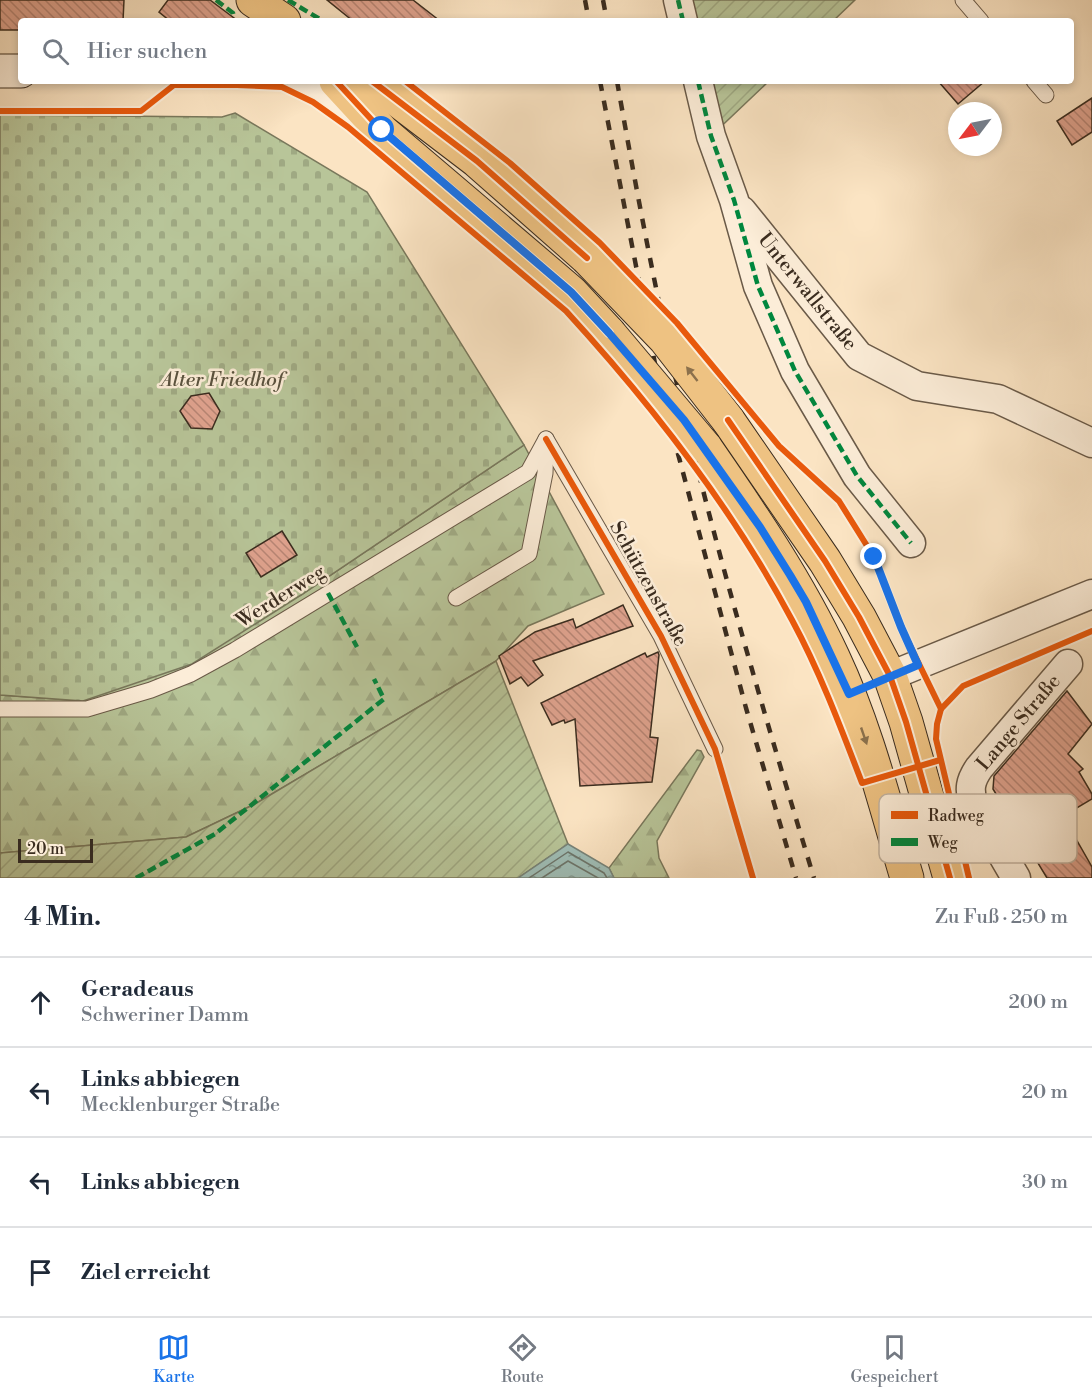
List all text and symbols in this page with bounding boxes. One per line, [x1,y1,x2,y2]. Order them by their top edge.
search box [18,18,1074,84]
icon: search [39,35,72,68]
text: Hier suchen [87,38,207,65]
north arrow [948,102,1002,156]
route start [368,116,394,142]
street label: Unterwallstraße [752,228,862,356]
one-way arrow [686,366,698,381]
park label: Alter Friedhof [159,368,288,393]
street label: Schützenstraße [603,517,693,651]
route end [860,543,886,569]
street label: Werderweg [231,559,331,635]
street label: Lange Straße [971,670,1067,776]
one-way arrow [859,727,869,745]
legend [879,794,1077,863]
text: Radweg [928,806,985,826]
text: Weg [927,833,959,853]
scale bar [18,836,93,864]
text: 20 m [27,839,64,859]
text: 4 Min. [24,901,101,933]
text: Zu Fuß · 250 m [935,905,1068,930]
text: Geradeaus [81,976,194,1003]
icon: ahead [24,986,57,1019]
text: 200 m [1008,990,1068,1015]
text: Schweriner Damm [81,1003,249,1028]
text: Links abbiegen [81,1066,240,1093]
icon: left [24,1076,57,1109]
text: 20 m [1022,1080,1068,1105]
text: Mecklenburger Straße [81,1093,280,1118]
icon: left [24,1166,57,1199]
text: Links abbiegen [81,1169,240,1196]
text: 30 m [1022,1170,1068,1195]
icon: arrive [24,1256,57,1289]
text: Ziel erreicht [81,1259,210,1286]
tab: Karte [153,1331,195,1387]
tab: Route [501,1331,544,1387]
tab: Gespeichert [851,1331,939,1387]

